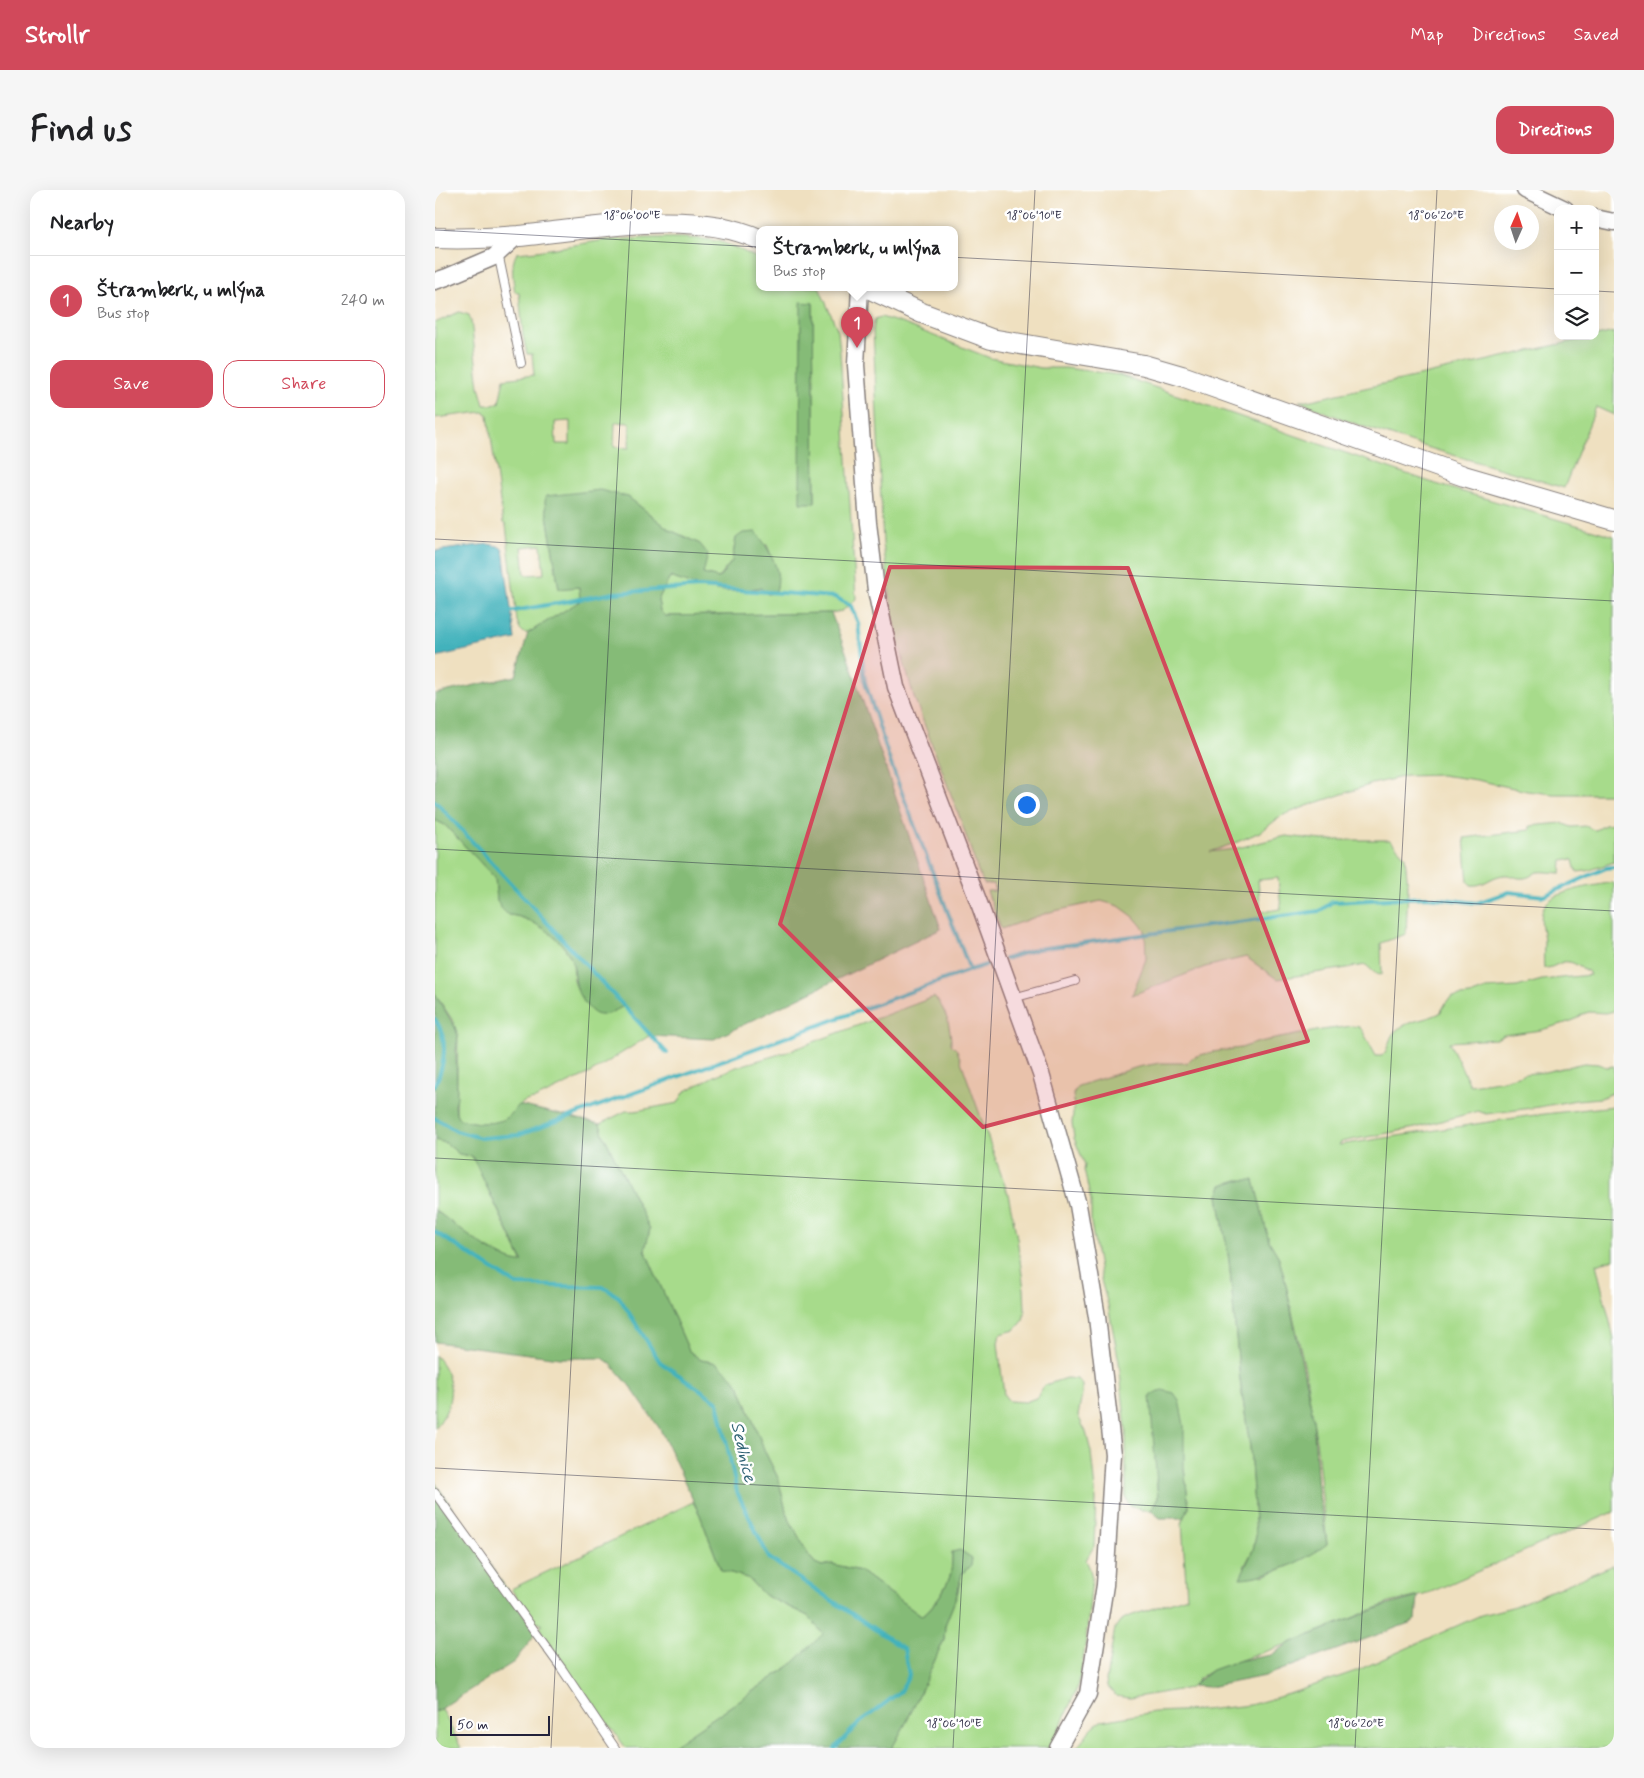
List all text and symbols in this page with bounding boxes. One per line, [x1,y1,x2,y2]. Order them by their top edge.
text: Strollr [25,20,89,51]
text: Map [1411,23,1444,47]
text: Directions [1472,23,1546,47]
text: Saved [1574,23,1619,47]
button: Directions [1496,106,1614,154]
text: Find us [30,107,132,153]
north arrow [1494,205,1539,250]
map controls [1554,205,1599,340]
button: + [1554,205,1599,250]
text: 18°06'00"E [604,208,660,224]
text: 18°06'10"E [1006,208,1062,224]
text: 18°06'20"E [1408,208,1464,224]
text: Nearby [50,209,114,237]
popup [756,226,958,291]
text: Štramberk, u mlýna [773,236,941,261]
button: − [1554,250,1599,295]
text: Bus stop [773,261,826,282]
text: Štramberk, u mlýna [97,278,265,303]
text: 1 [62,290,70,311]
text: 240 m [341,290,385,311]
button: layers [1554,295,1599,340]
text: Bus stop [97,303,150,324]
pin: 1 [841,307,873,348]
button: Save [50,360,213,408]
button: Share [223,360,385,408]
your location [1014,792,1040,818]
water label: Sedlnice [724,1419,762,1485]
scale bar [450,1713,550,1736]
text: 50 m [457,1716,488,1734]
text: 18°06'10"E [926,1716,982,1732]
text: 18°06'20"E [1328,1716,1384,1732]

